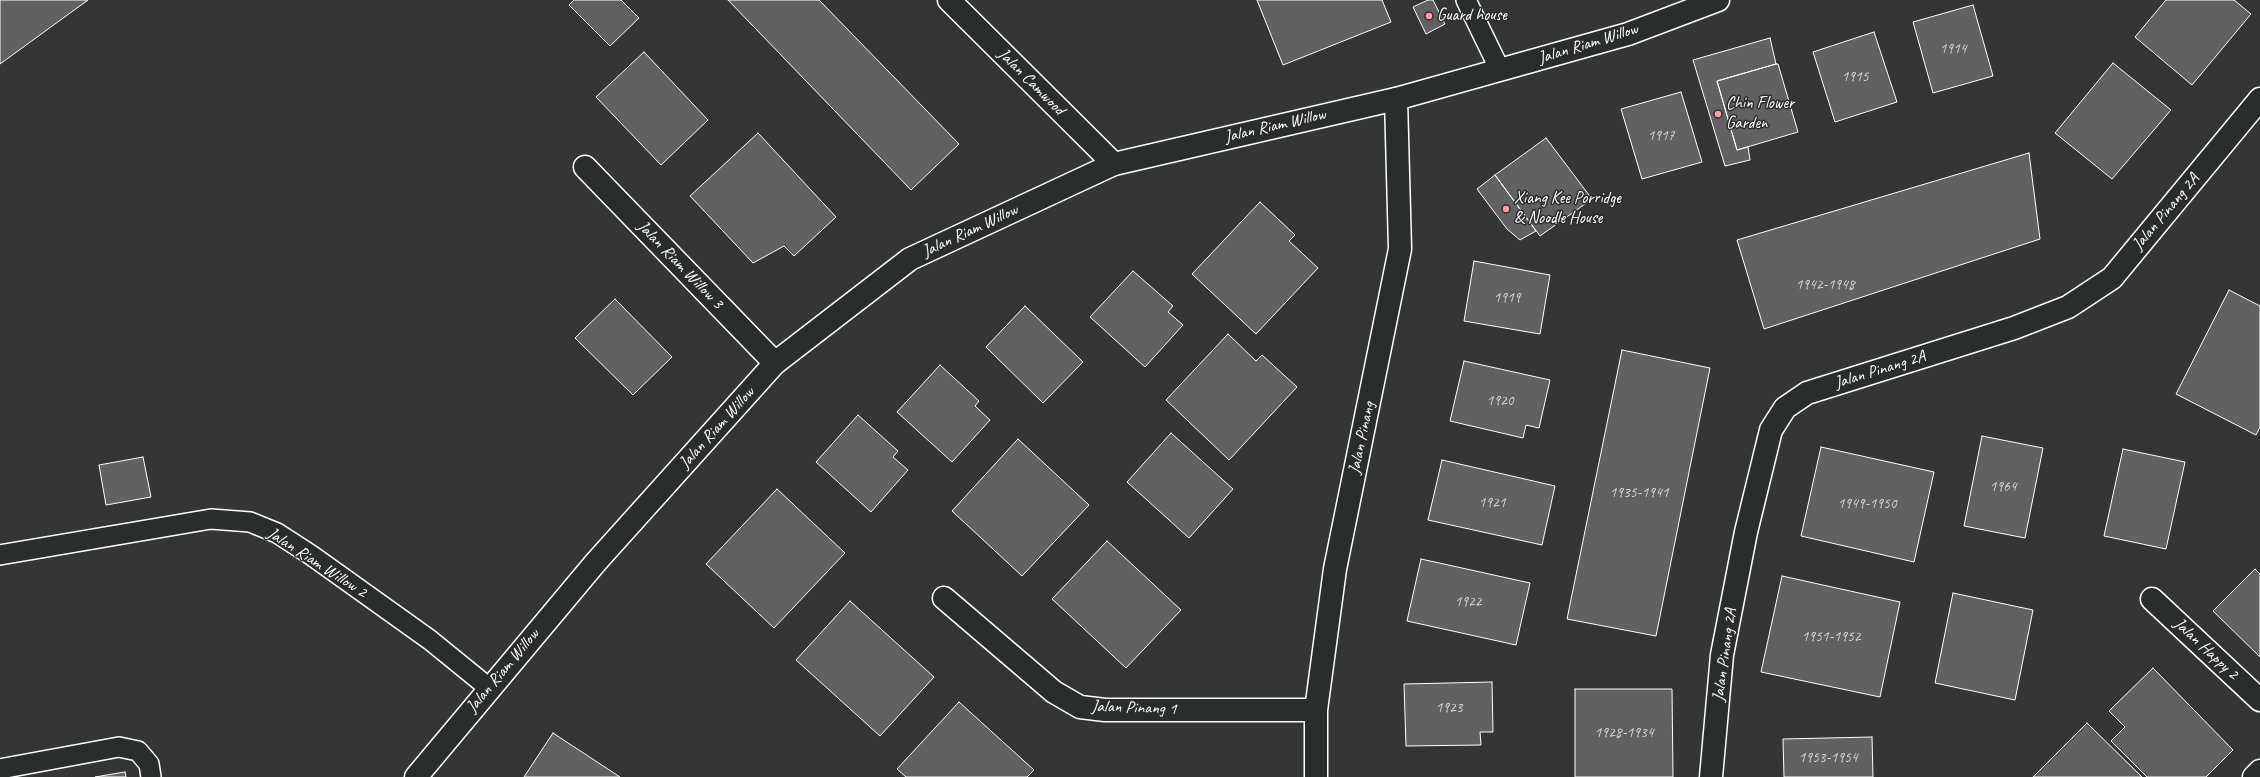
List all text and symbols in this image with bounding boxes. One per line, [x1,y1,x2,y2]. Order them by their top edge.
place label: Guard house [1437,6,1507,26]
marker: Guard house [1424,11,1434,21]
street label: Jalan Riam Willow [1536,19,1640,69]
house number: 1914 [1940,40,1966,58]
street label: Jalan Camwood [993,44,1069,120]
house number: 1915 [1842,68,1868,86]
place label: Chin Flower Garden [1726,94,1794,134]
street label: Jalan Riam Willow [1222,104,1328,148]
marker: Chin Flower Garden [1713,109,1723,119]
house number: 1917 [1648,127,1674,145]
street label: Jalan Pinang 2A [2128,170,2204,254]
place label: Xiang Kee Porridge & Noodle House [1514,189,1621,229]
street label: Jalan Riam Willow [919,200,1021,262]
marker: Xiang Kee Porridge & Noodle House [1501,204,1511,214]
street label: Jalan Riam Willow 3 [633,217,727,313]
house number: 1942-1948 [1796,276,1854,294]
house number: 1919 [1494,289,1520,307]
street label: Jalan Pinang 2A [1832,347,1928,393]
street label: Jalan Riam Willow [675,383,759,473]
house number: 1920 [1487,392,1513,410]
street label: Jalan Pinang [1344,400,1380,476]
house number: 1964 [1990,478,2016,496]
house number: 1935-1941 [1610,484,1668,502]
house number: 1921 [1479,494,1505,512]
house number: 1949-1950 [1838,495,1896,513]
street label: Jalan Riam Willow 2 [263,523,371,603]
house number: 1922 [1455,593,1481,611]
street label: Jalan Pinang 2A [1708,607,1742,703]
street label: Jalan Happy 2 [2169,614,2243,684]
street label: Jalan Riam Willow [462,625,544,717]
house number: 1951-1952 [1802,628,1860,646]
street label: Jalan Pinang 1 [1091,696,1177,720]
house number: 1923 [1436,699,1462,717]
house number: 1928-1934 [1595,724,1653,742]
house number: 1953-1954 [1799,749,1857,767]

